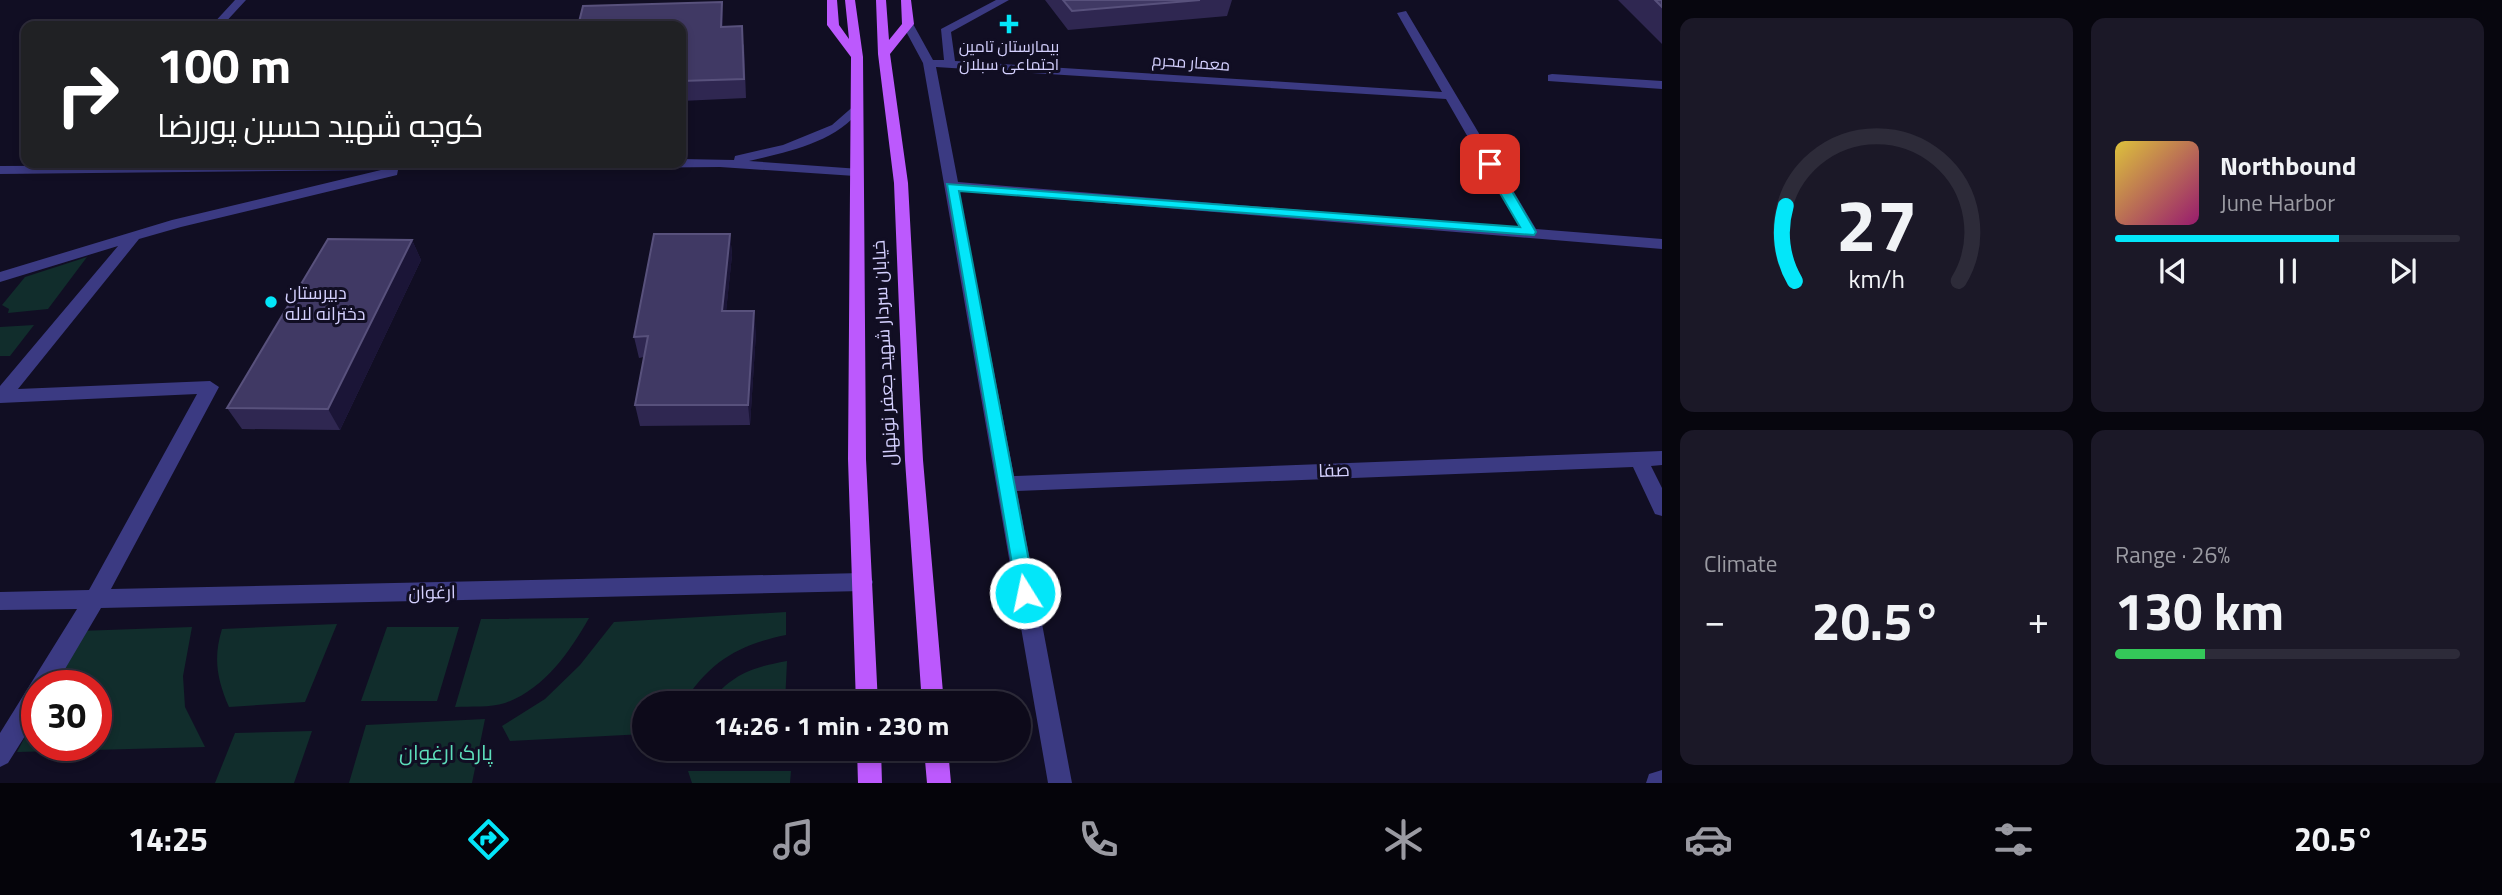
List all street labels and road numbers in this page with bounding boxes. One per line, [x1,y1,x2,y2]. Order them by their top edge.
street label: معمار محرم [1151,47,1231,77]
street label: خیابان سردار شهید جعفر نونهال [865,239,903,467]
street label: صفا [1318,456,1350,484]
street label: ارغوان [408,578,456,606]

